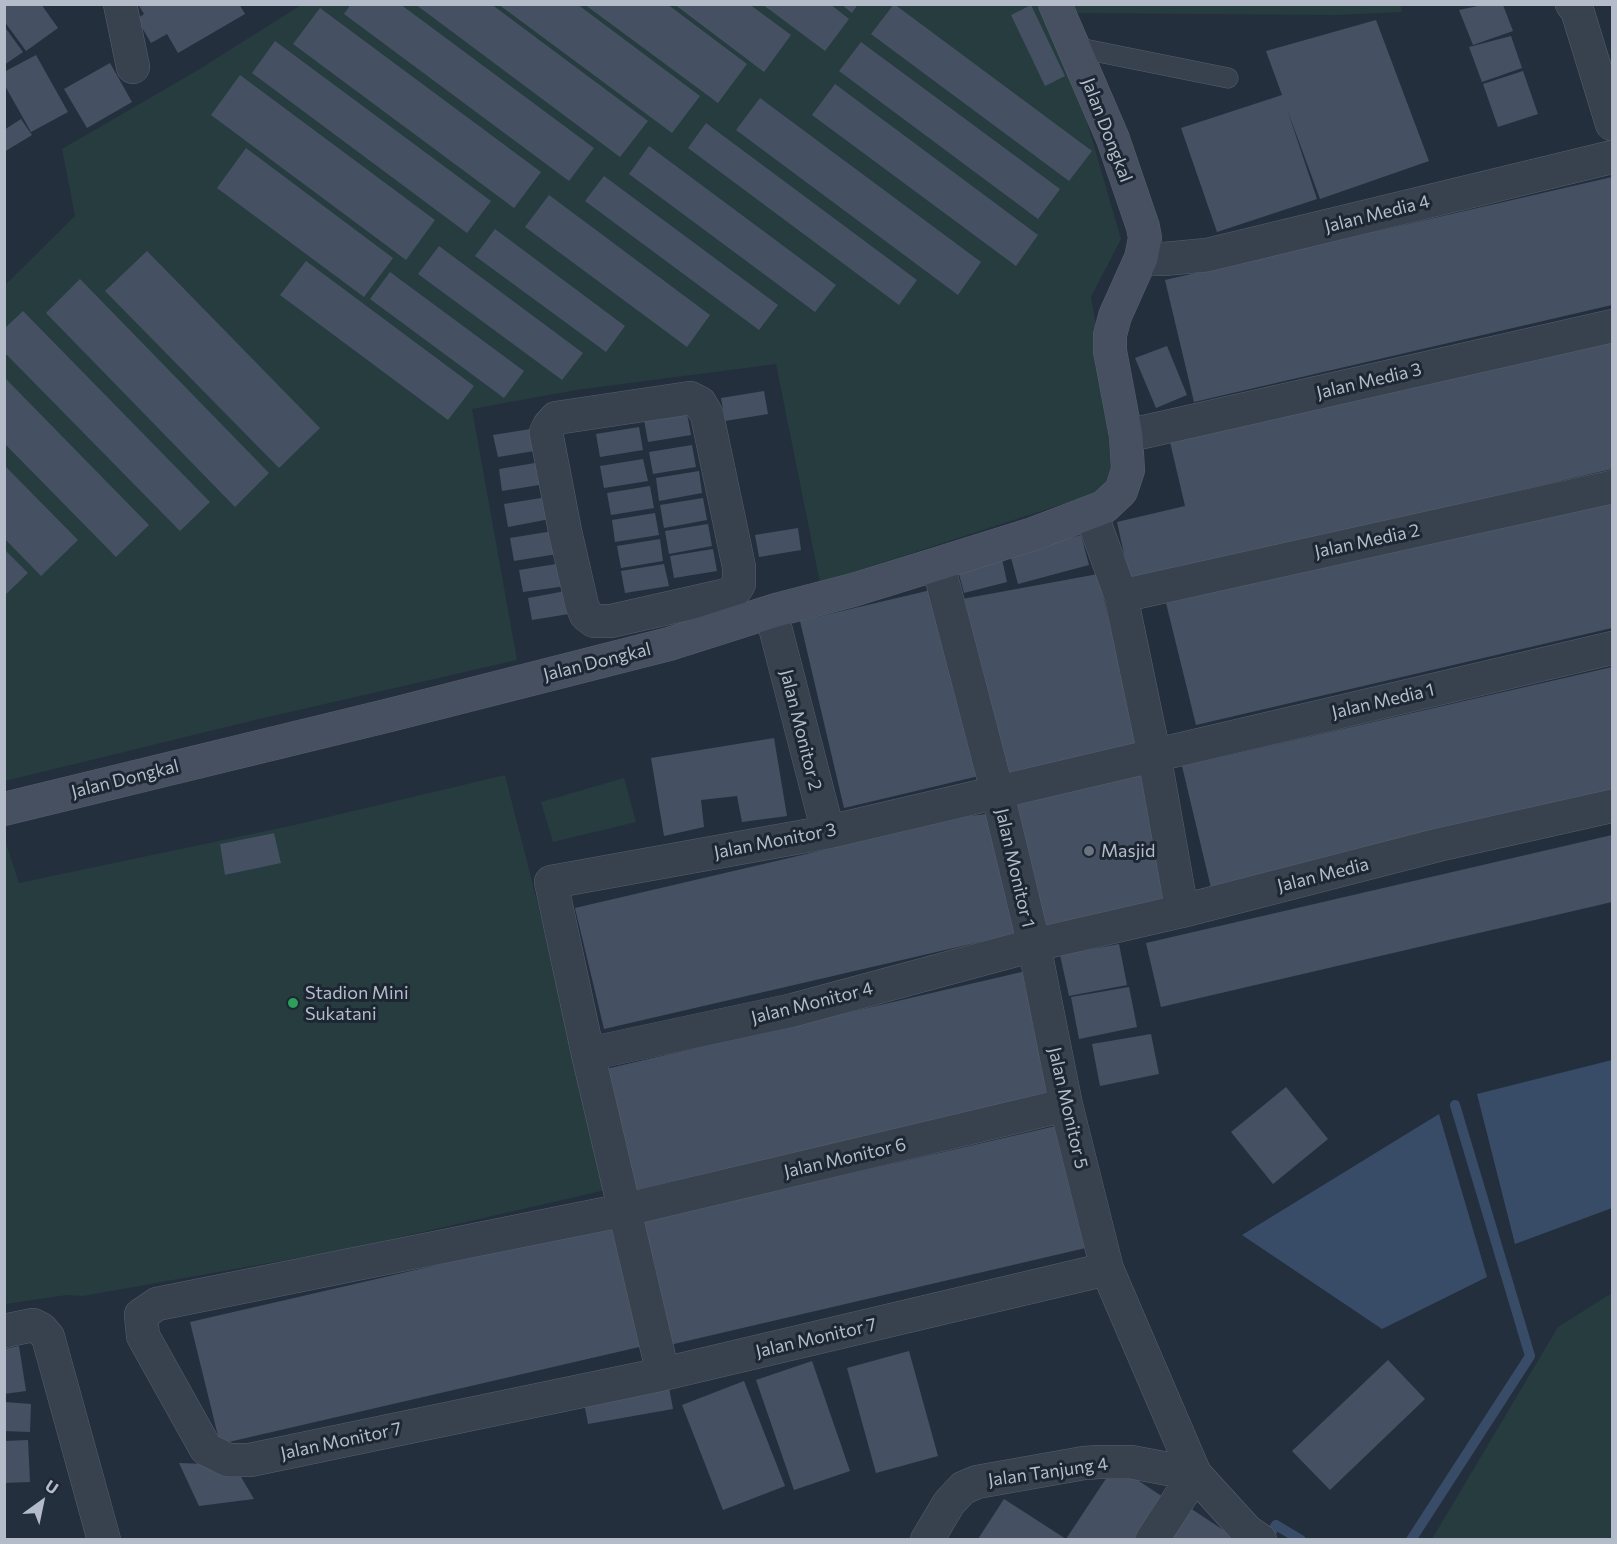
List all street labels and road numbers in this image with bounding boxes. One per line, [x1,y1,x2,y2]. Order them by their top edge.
street label: Jalan Dongkal [1077,75,1137,185]
street label: Jalan Media 4 [1322,190,1432,238]
street label: Jalan Media 3 [1314,358,1424,404]
street label: Jalan Media 2 [1312,519,1422,563]
street label: Jalan Dongkal [541,638,653,686]
street label: Jalan Monitor 2 [776,667,826,793]
street label: Jalan Media 1 [1330,679,1436,723]
street label: Jalan Dongkal [69,755,181,803]
street label: Jalan Monitor 1 [991,806,1039,930]
street label: Jalan Monitor 3 [712,819,838,863]
street label: Jalan Media [1275,853,1371,897]
street label: Jalan Monitor 4 [749,977,875,1029]
street label: Jalan Monitor 5 [1044,1045,1092,1171]
street label: Jalan Monitor 6 [782,1133,908,1183]
street label: Jalan Monitor 7 [753,1314,879,1362]
street label: Jalan Monitor 7 [278,1418,404,1464]
street label: Jalan Tanjung 4 [987,1453,1109,1491]

